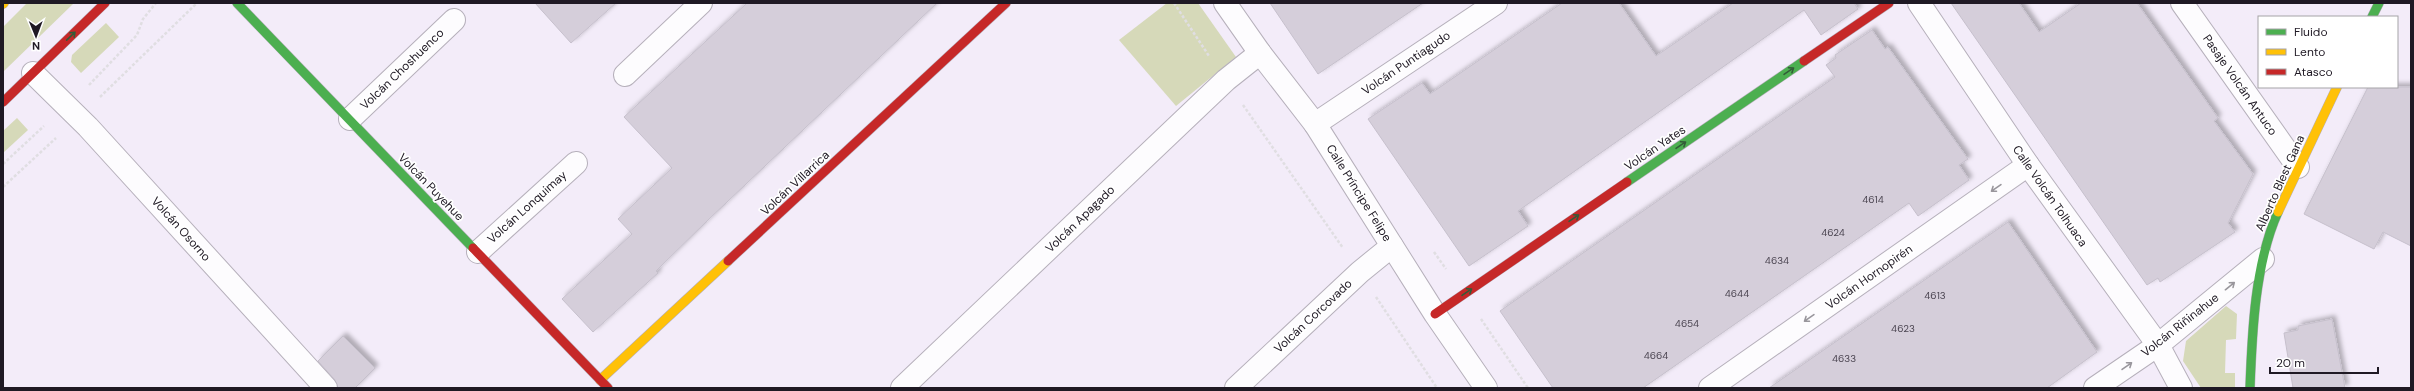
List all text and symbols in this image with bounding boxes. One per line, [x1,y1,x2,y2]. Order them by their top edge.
north arrow [16,16,56,56]
legend [2258,16,2398,88]
text: Fluido [2294,24,2328,40]
street label: Volcán Choshuenco [357,25,447,113]
street label: Volcán Puntiagudo [1359,27,1453,99]
one-way arrow [66,31,76,41]
street label: Pasaje Volcán Antuco [2199,31,2281,139]
text: N [32,39,40,53]
text: Lento [2294,44,2325,60]
text: Atasco [2294,64,2333,80]
one-way arrow [1783,67,1794,76]
street label: Volcán Yates [1621,122,1689,174]
street label: Alberto Blest Gana [2252,132,2308,234]
street label: Calle Príncipe Felipe [1323,141,1395,245]
one-way arrow [1676,141,1687,149]
street label: Calle Volcán Tolhuaca [2009,142,2091,250]
street label: Volcán Villarrica [757,147,833,219]
street label: Volcán Puyehue [395,150,467,224]
street label: Volcán Lonquimay [484,167,570,247]
street label: Volcán Apagado [1042,182,1118,256]
one-way arrow [1991,184,2002,192]
street label: Volcán Osorno [148,193,214,265]
house number: 4614 [1862,193,1884,206]
one-way arrow [1568,214,1579,222]
house number: 4624 [1821,226,1845,239]
street label: Volcán Hornopirén [1822,241,1916,313]
house number: 4634 [1765,254,1789,267]
street label: Volcán Corcovado [1270,276,1356,356]
one-way arrow [2224,282,2235,291]
house number: 4644 [1725,287,1749,300]
one-way arrow [1461,288,1472,296]
house number: 4613 [1924,289,1946,302]
street label: Volcán Riñinahue [2138,290,2222,360]
one-way arrow [1804,314,1815,322]
house number: 4654 [1675,317,1699,330]
house number: 4623 [1891,322,1915,335]
house number: 4664 [1644,349,1668,362]
scale bar [2270,349,2378,375]
house number: 4633 [1832,352,1856,365]
text: 20 m [2276,355,2305,371]
one-way arrow [2121,362,2132,370]

